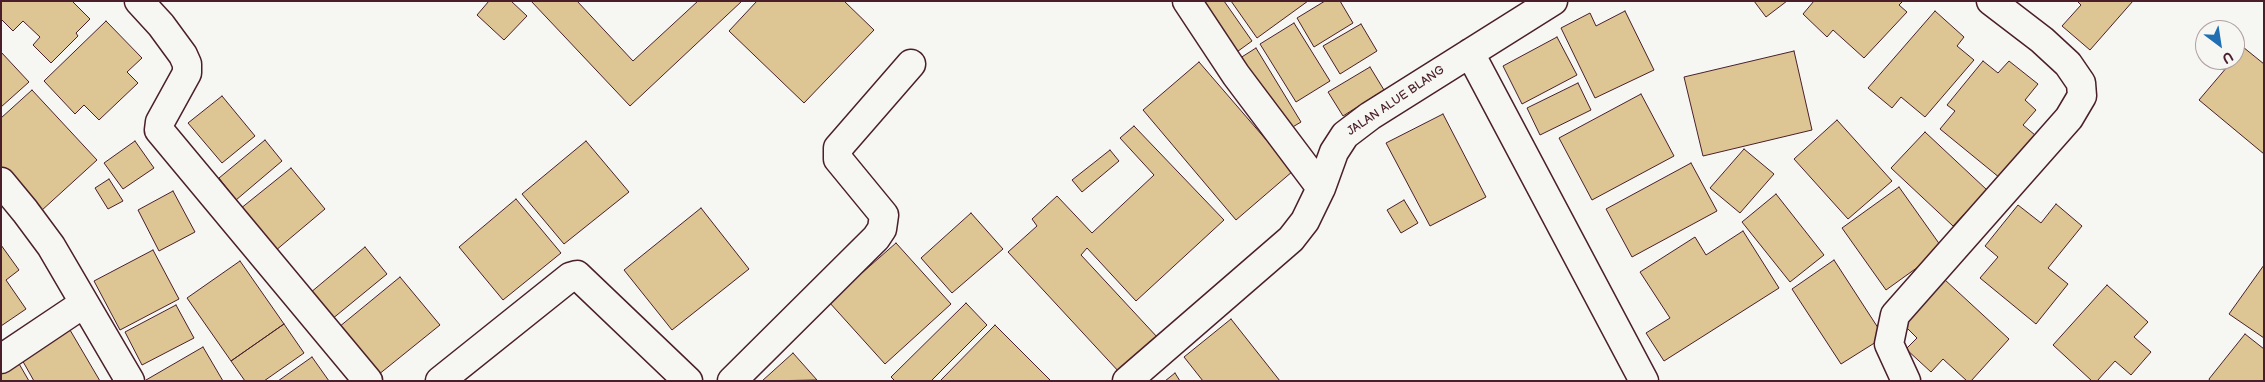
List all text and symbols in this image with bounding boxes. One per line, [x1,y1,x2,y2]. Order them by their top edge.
north arrow [2195,20,2245,70]
text: U [2219,48,2236,67]
street label: JALAN ALUE BLANG [1345,63,1447,139]

